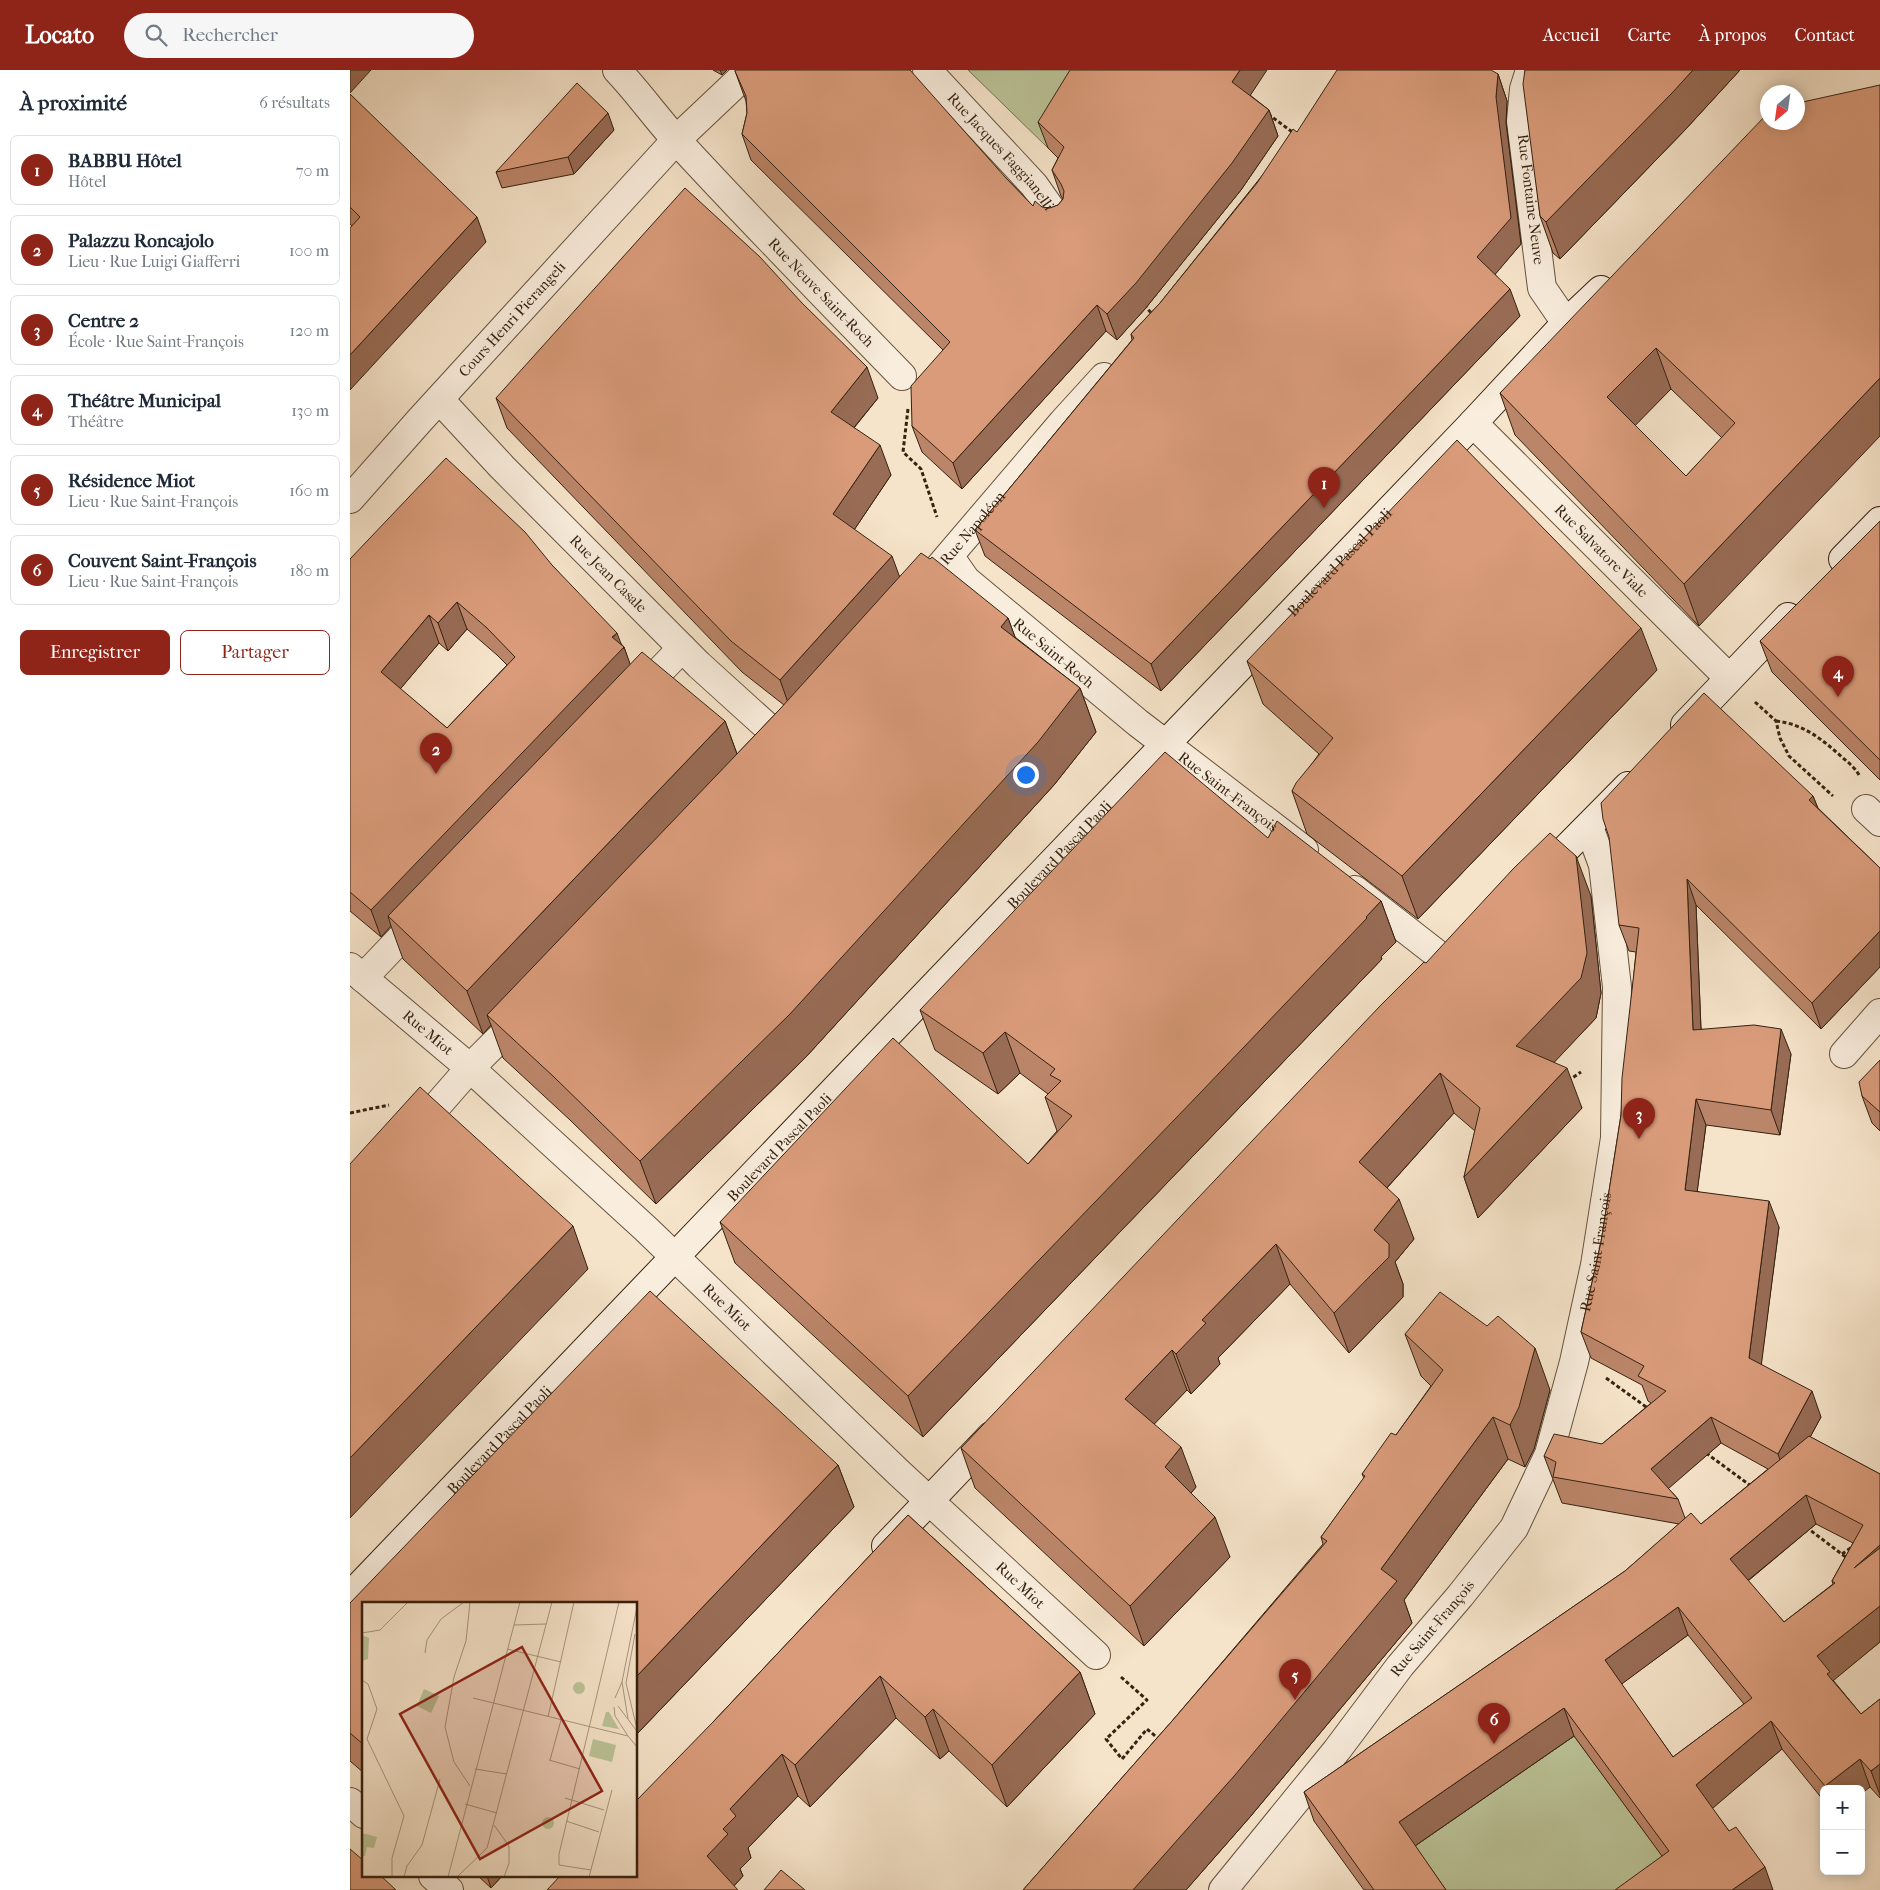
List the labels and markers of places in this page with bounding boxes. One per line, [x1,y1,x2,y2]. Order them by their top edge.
pin: 1 [1308,467,1340,508]
pin: 4 [1822,656,1854,697]
pin: 2 [420,733,452,774]
pin: 3 [1623,1098,1655,1139]
pin: 5 [1279,1659,1311,1700]
pin: 6 [1478,1703,1510,1744]

